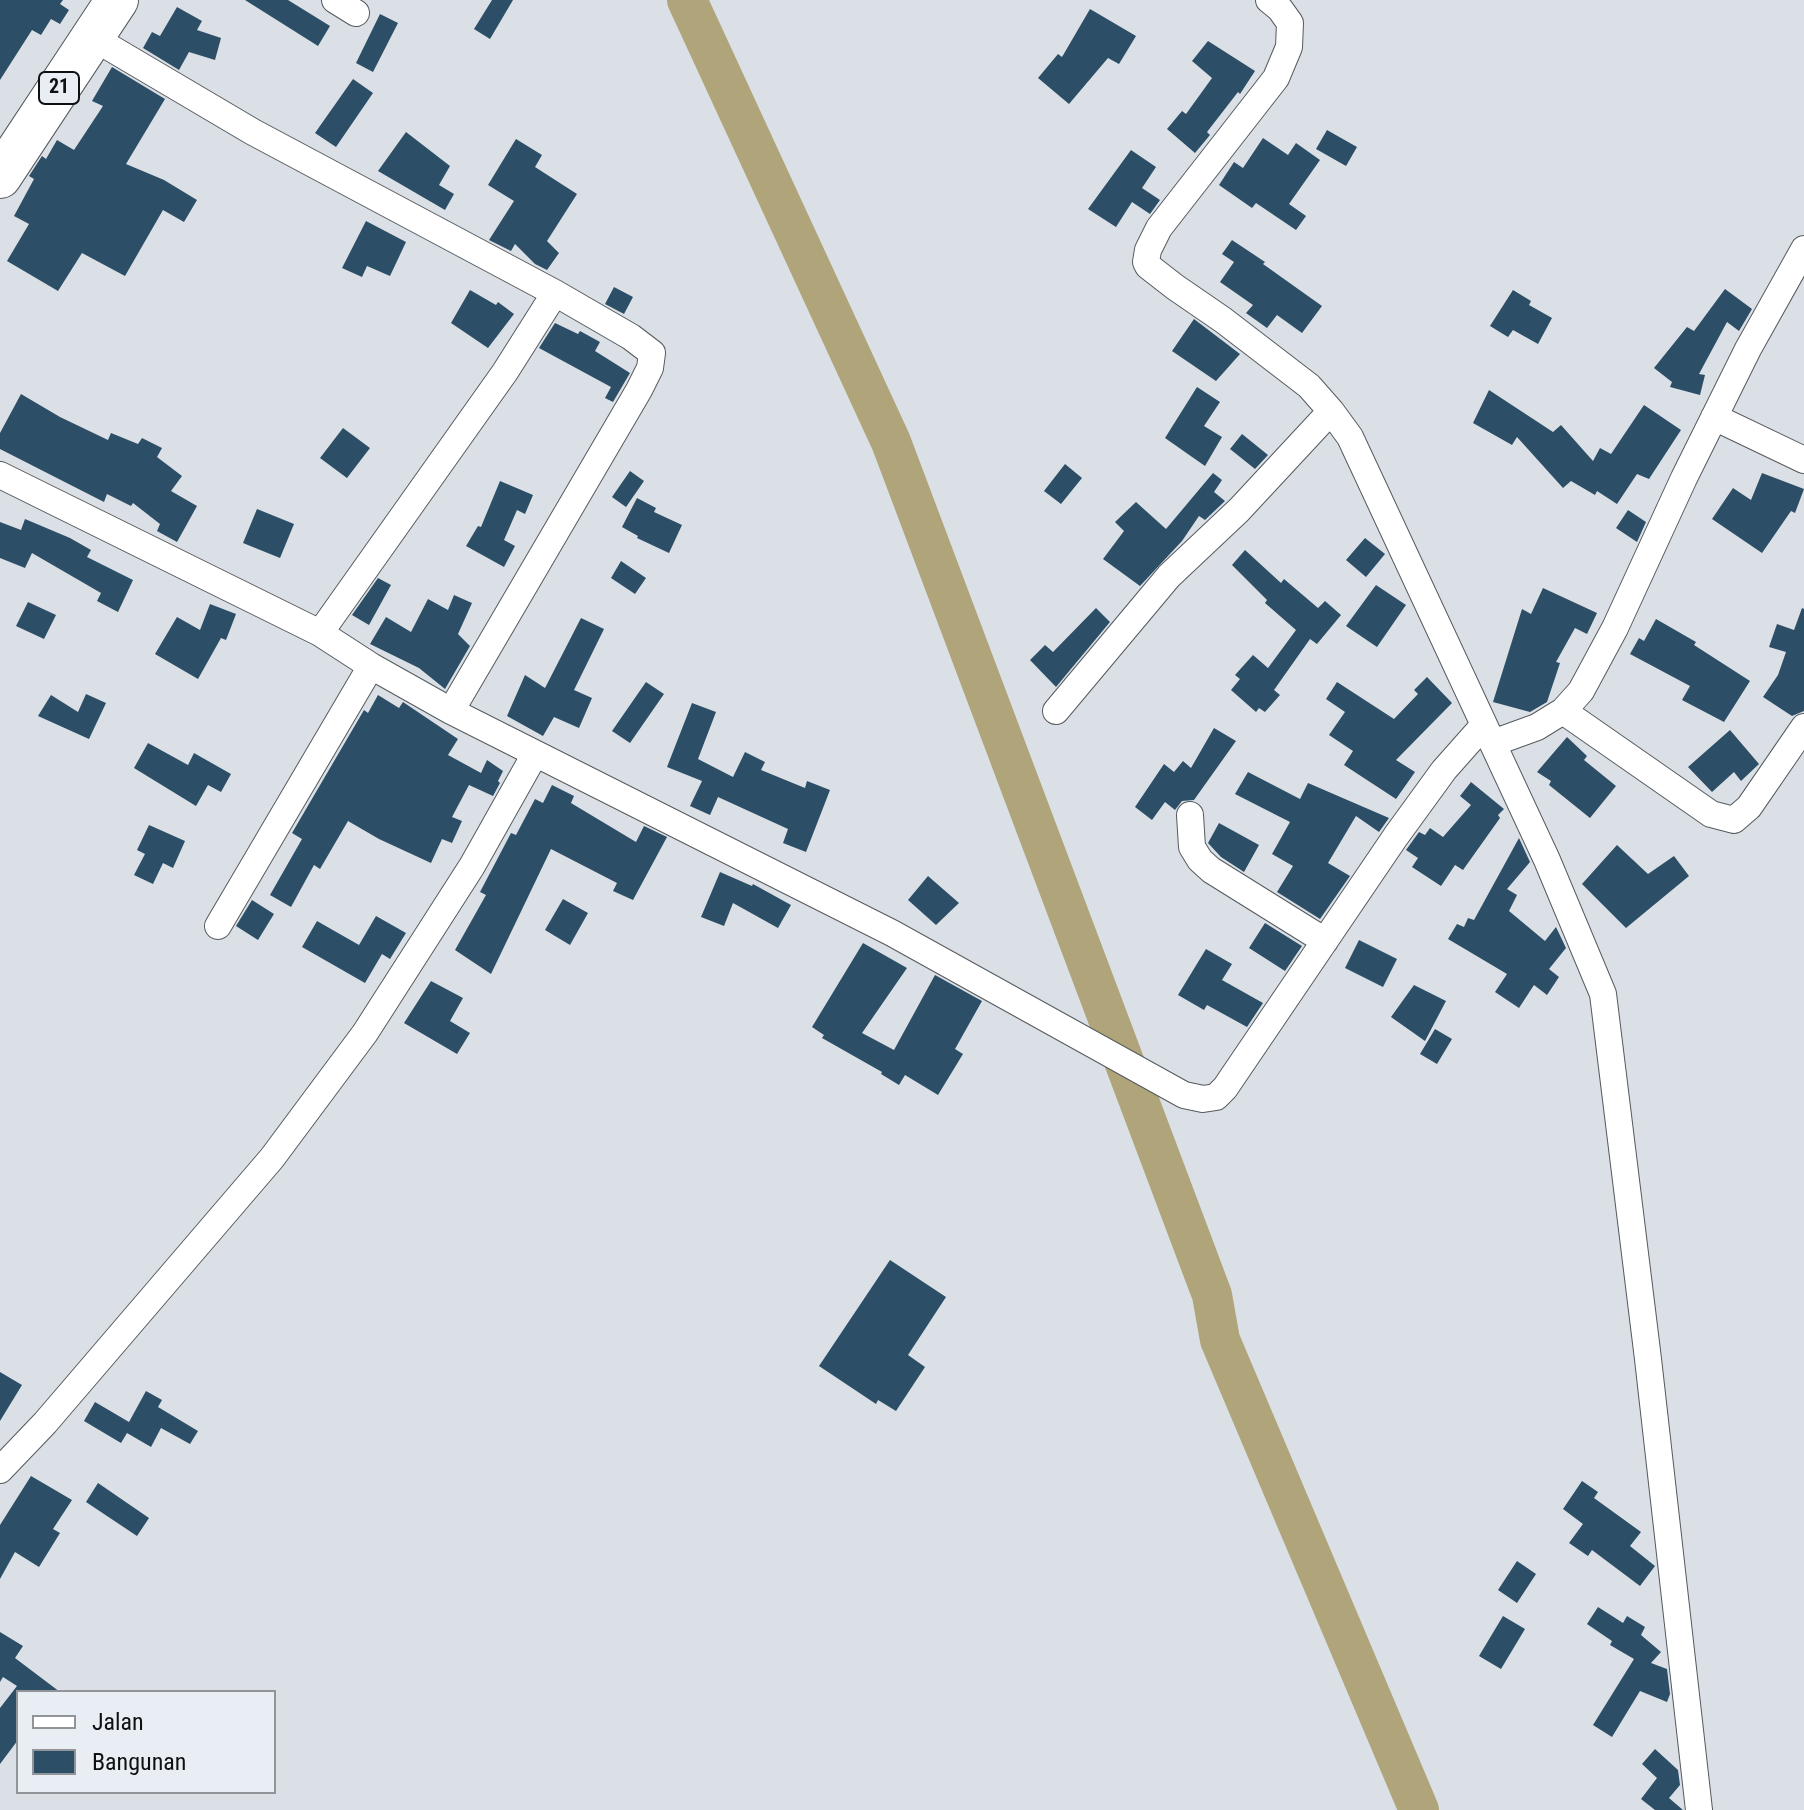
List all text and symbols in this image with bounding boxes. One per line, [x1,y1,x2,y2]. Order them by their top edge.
road number: 21 [39,72,79,104]
legend [16,1690,276,1794]
text: Jalan [92,1708,144,1736]
text: Bangunan [92,1748,186,1776]

